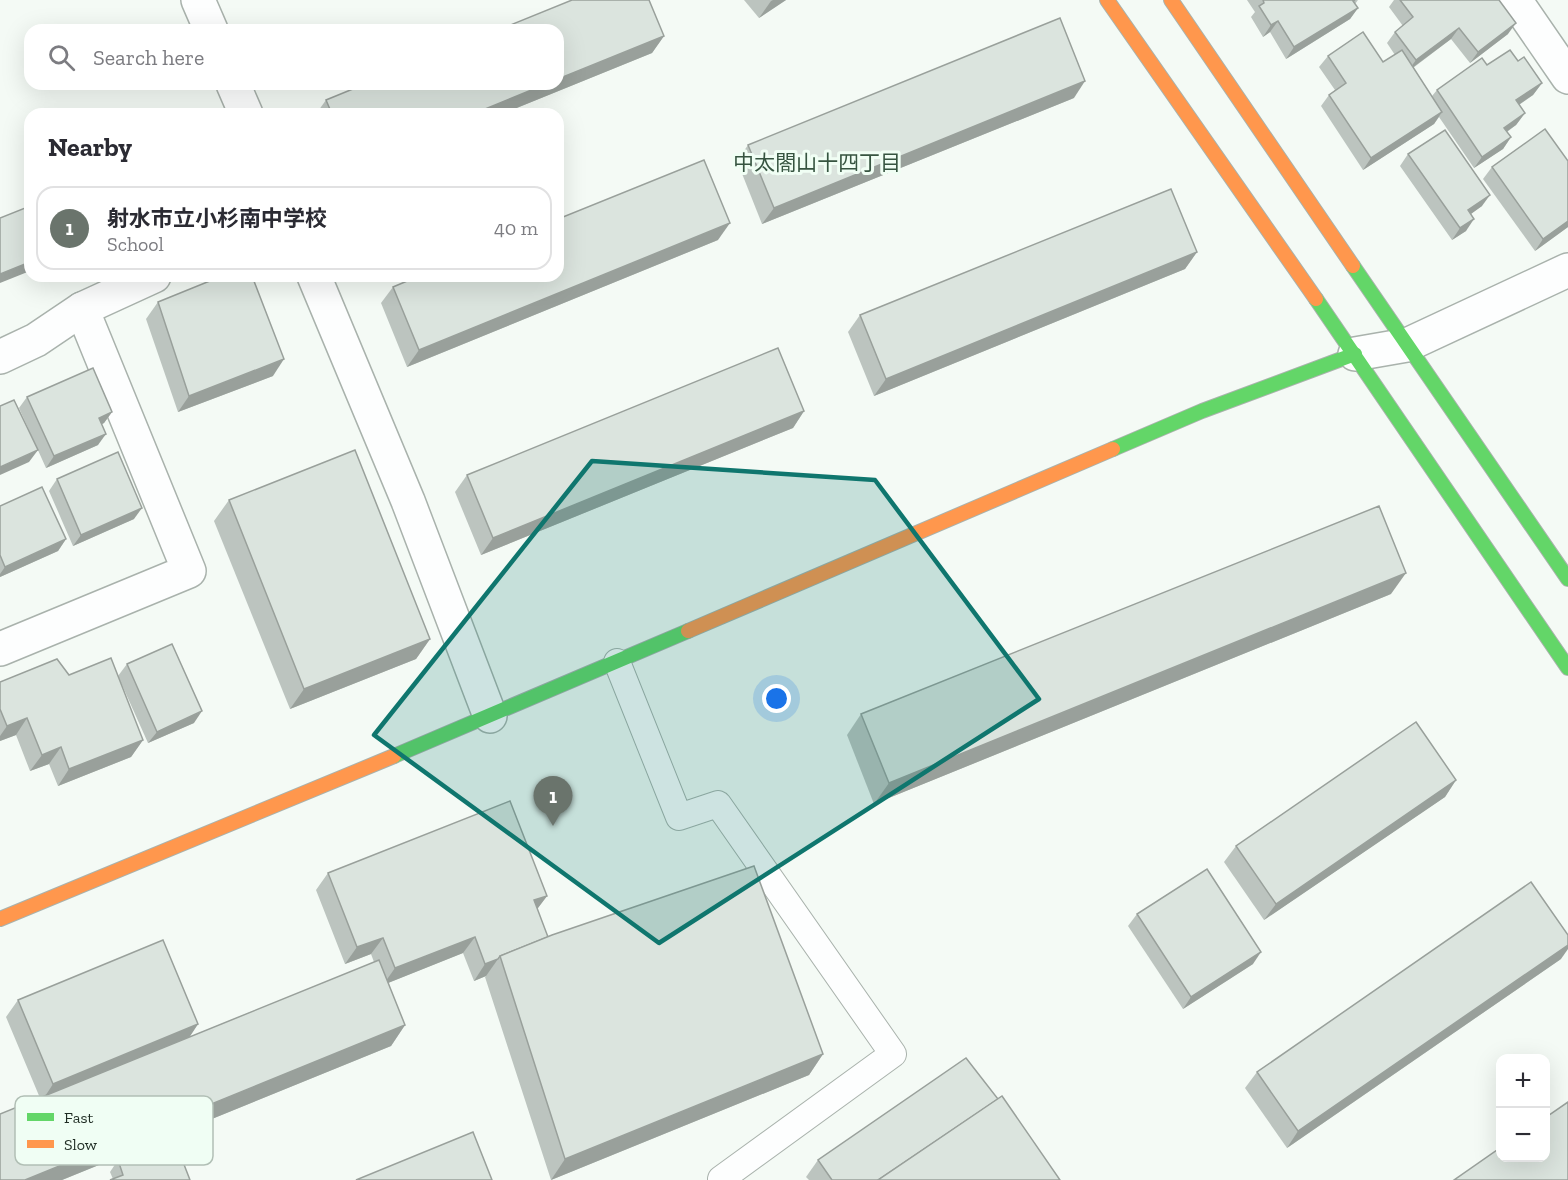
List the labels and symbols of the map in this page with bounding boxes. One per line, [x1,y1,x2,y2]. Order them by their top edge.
district label: 中太閤山十四丁目 [733,150,901,175]
your location [762,684,791,713]
pin: 1 [534,776,572,826]
legend [15,1096,213,1165]
text: Fast [64,1108,93,1127]
text: Slow [64,1135,98,1154]

